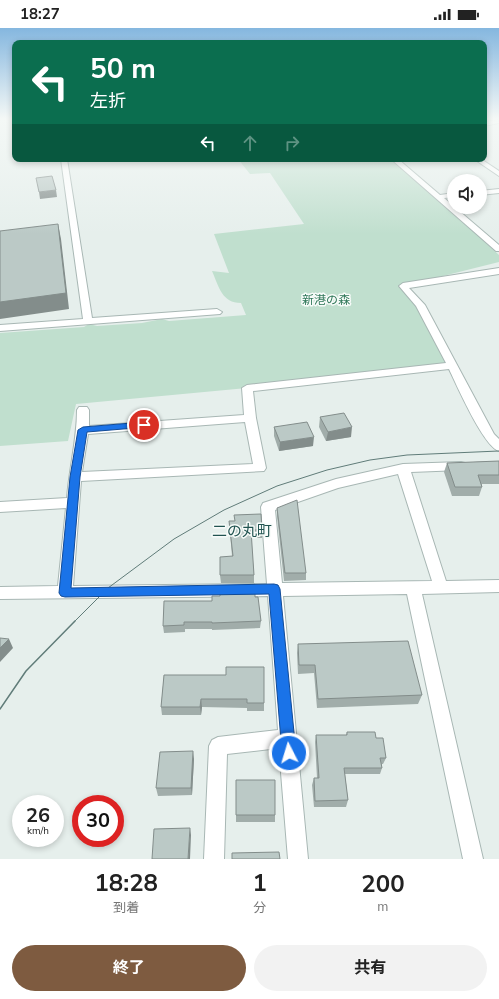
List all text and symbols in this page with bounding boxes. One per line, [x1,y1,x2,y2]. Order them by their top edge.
text: 18:27 [20,4,60,24]
text: 50 m [90,50,156,88]
icon: left [24,56,76,108]
text: 左折 [90,89,126,113]
icon: left [197,132,219,154]
icon: ahead [239,132,261,154]
icon: right [281,132,303,154]
map controls [447,174,487,214]
button: sound [447,174,487,214]
park label: 新港の森 [302,292,350,308]
pin [127,408,161,442]
icon: arrive [133,414,155,436]
district label: 二の丸町 [212,521,272,541]
position arrow [268,732,310,774]
speed limit sign: 30 [72,795,124,847]
text: 26 [26,802,50,829]
text: km/h [27,824,49,838]
text: 18:28 [94,867,158,899]
text: 1 [252,867,267,899]
text: 200 [361,868,405,900]
text: m [377,898,389,916]
text: 到着 [113,899,139,917]
text: 分 [253,899,266,917]
button: 終了 [12,945,246,991]
button: 共有 [254,945,487,991]

